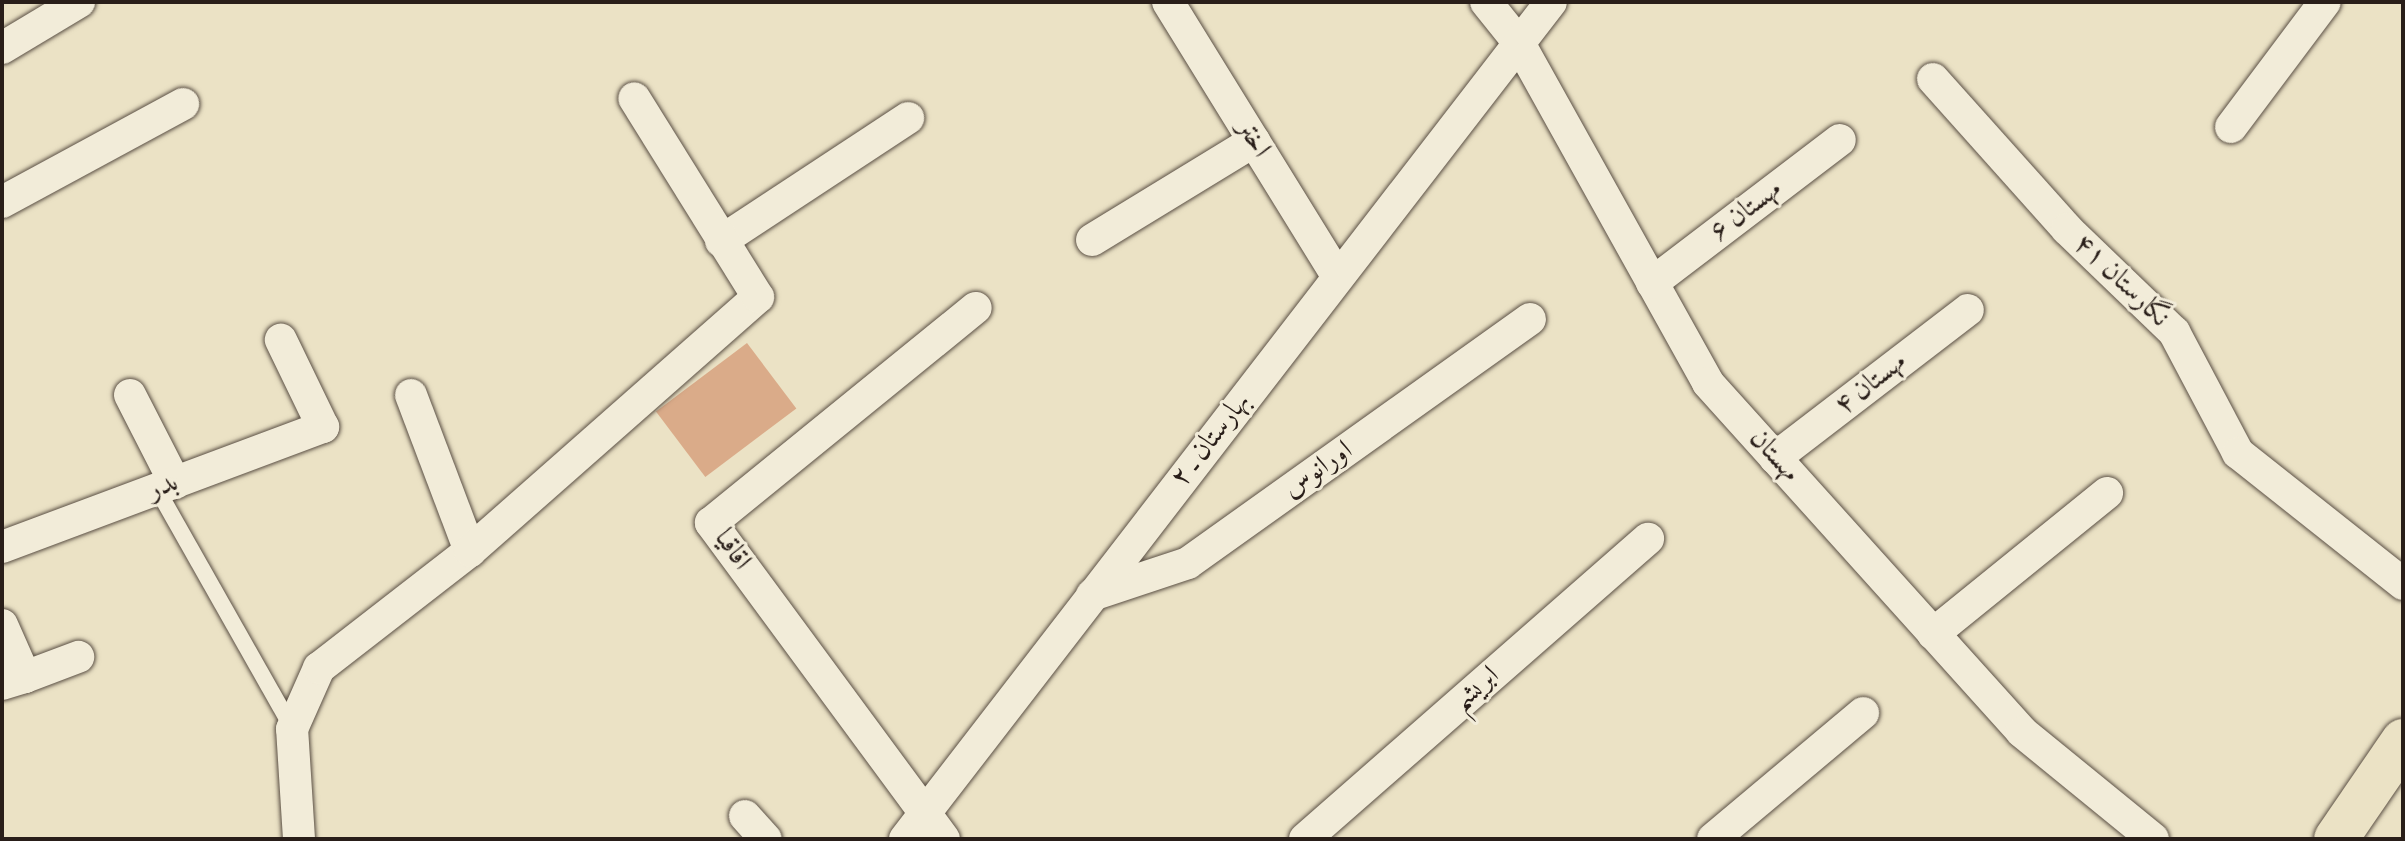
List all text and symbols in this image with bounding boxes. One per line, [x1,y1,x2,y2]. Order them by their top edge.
street label: اختر [1229,114,1277,164]
street label: مهستان ۶ [1703,173,1789,249]
street label: نگارستان ۴۱ [2066,227,2176,335]
street label: مهستان ۴ [1828,346,1914,422]
street label: بهارستان ـ ۲ [1164,386,1258,494]
street label: مهستان [1741,422,1807,490]
street label: اورانوس [1277,434,1359,506]
street label: بدر [143,466,183,508]
street label: اقاقیا [706,523,758,577]
street label: ابریشم [1445,659,1507,719]

